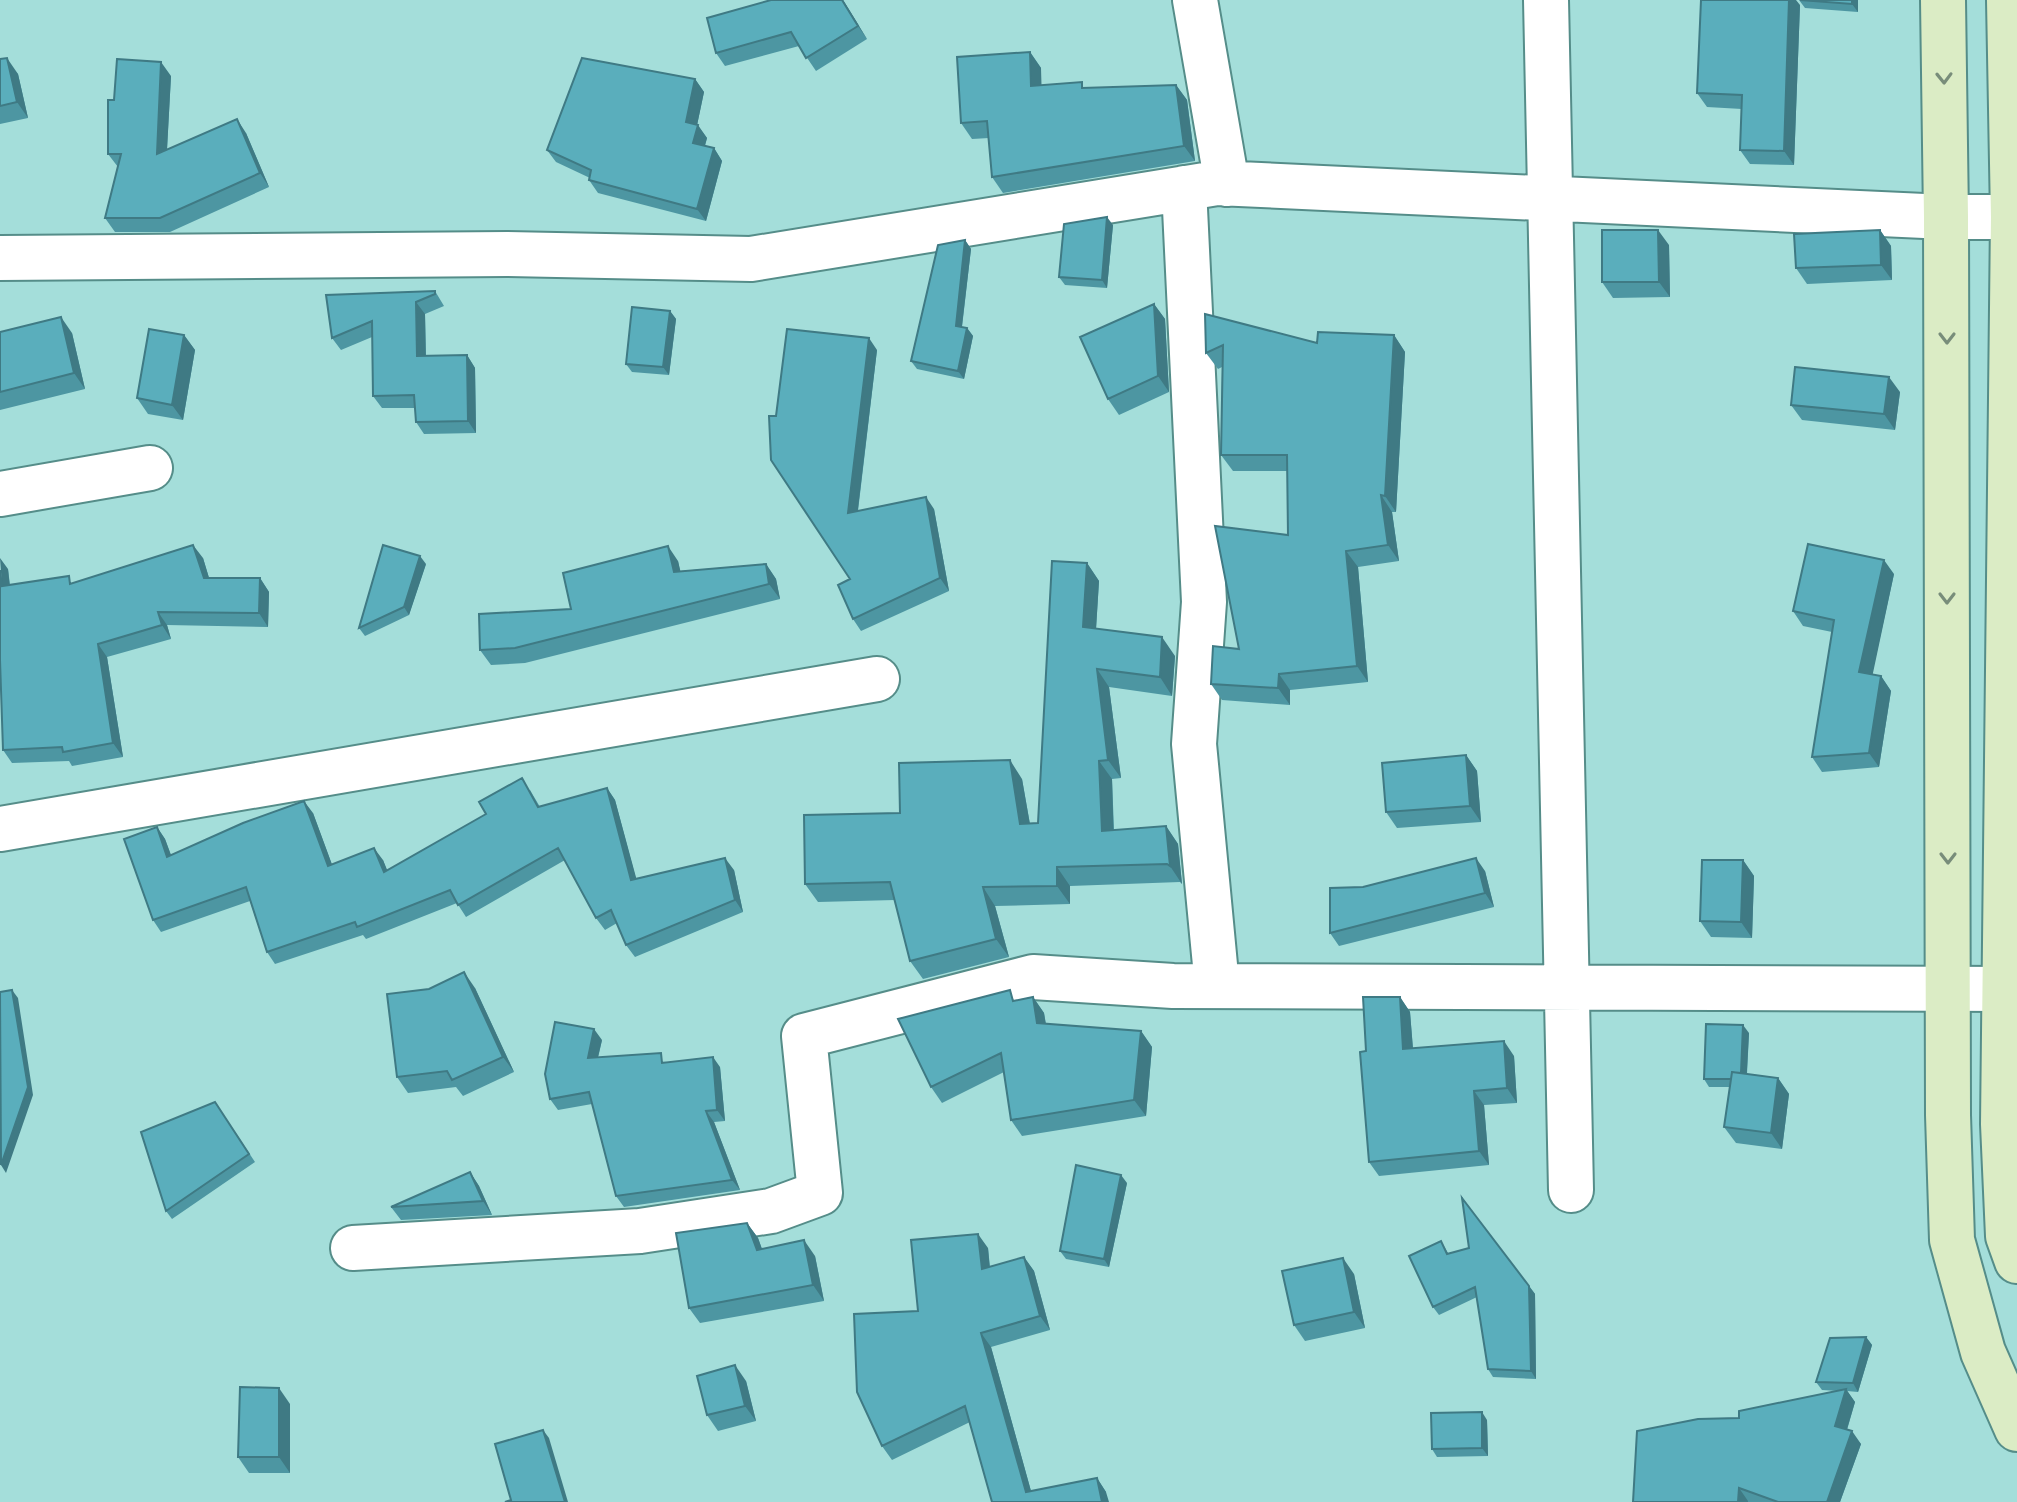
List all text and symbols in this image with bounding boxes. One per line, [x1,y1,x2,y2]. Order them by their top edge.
one-way arrow [1935,72,1953,85]
one-way arrow [1938,332,1956,345]
one-way arrow [1938,592,1956,605]
one-way arrow [1939,852,1957,865]

